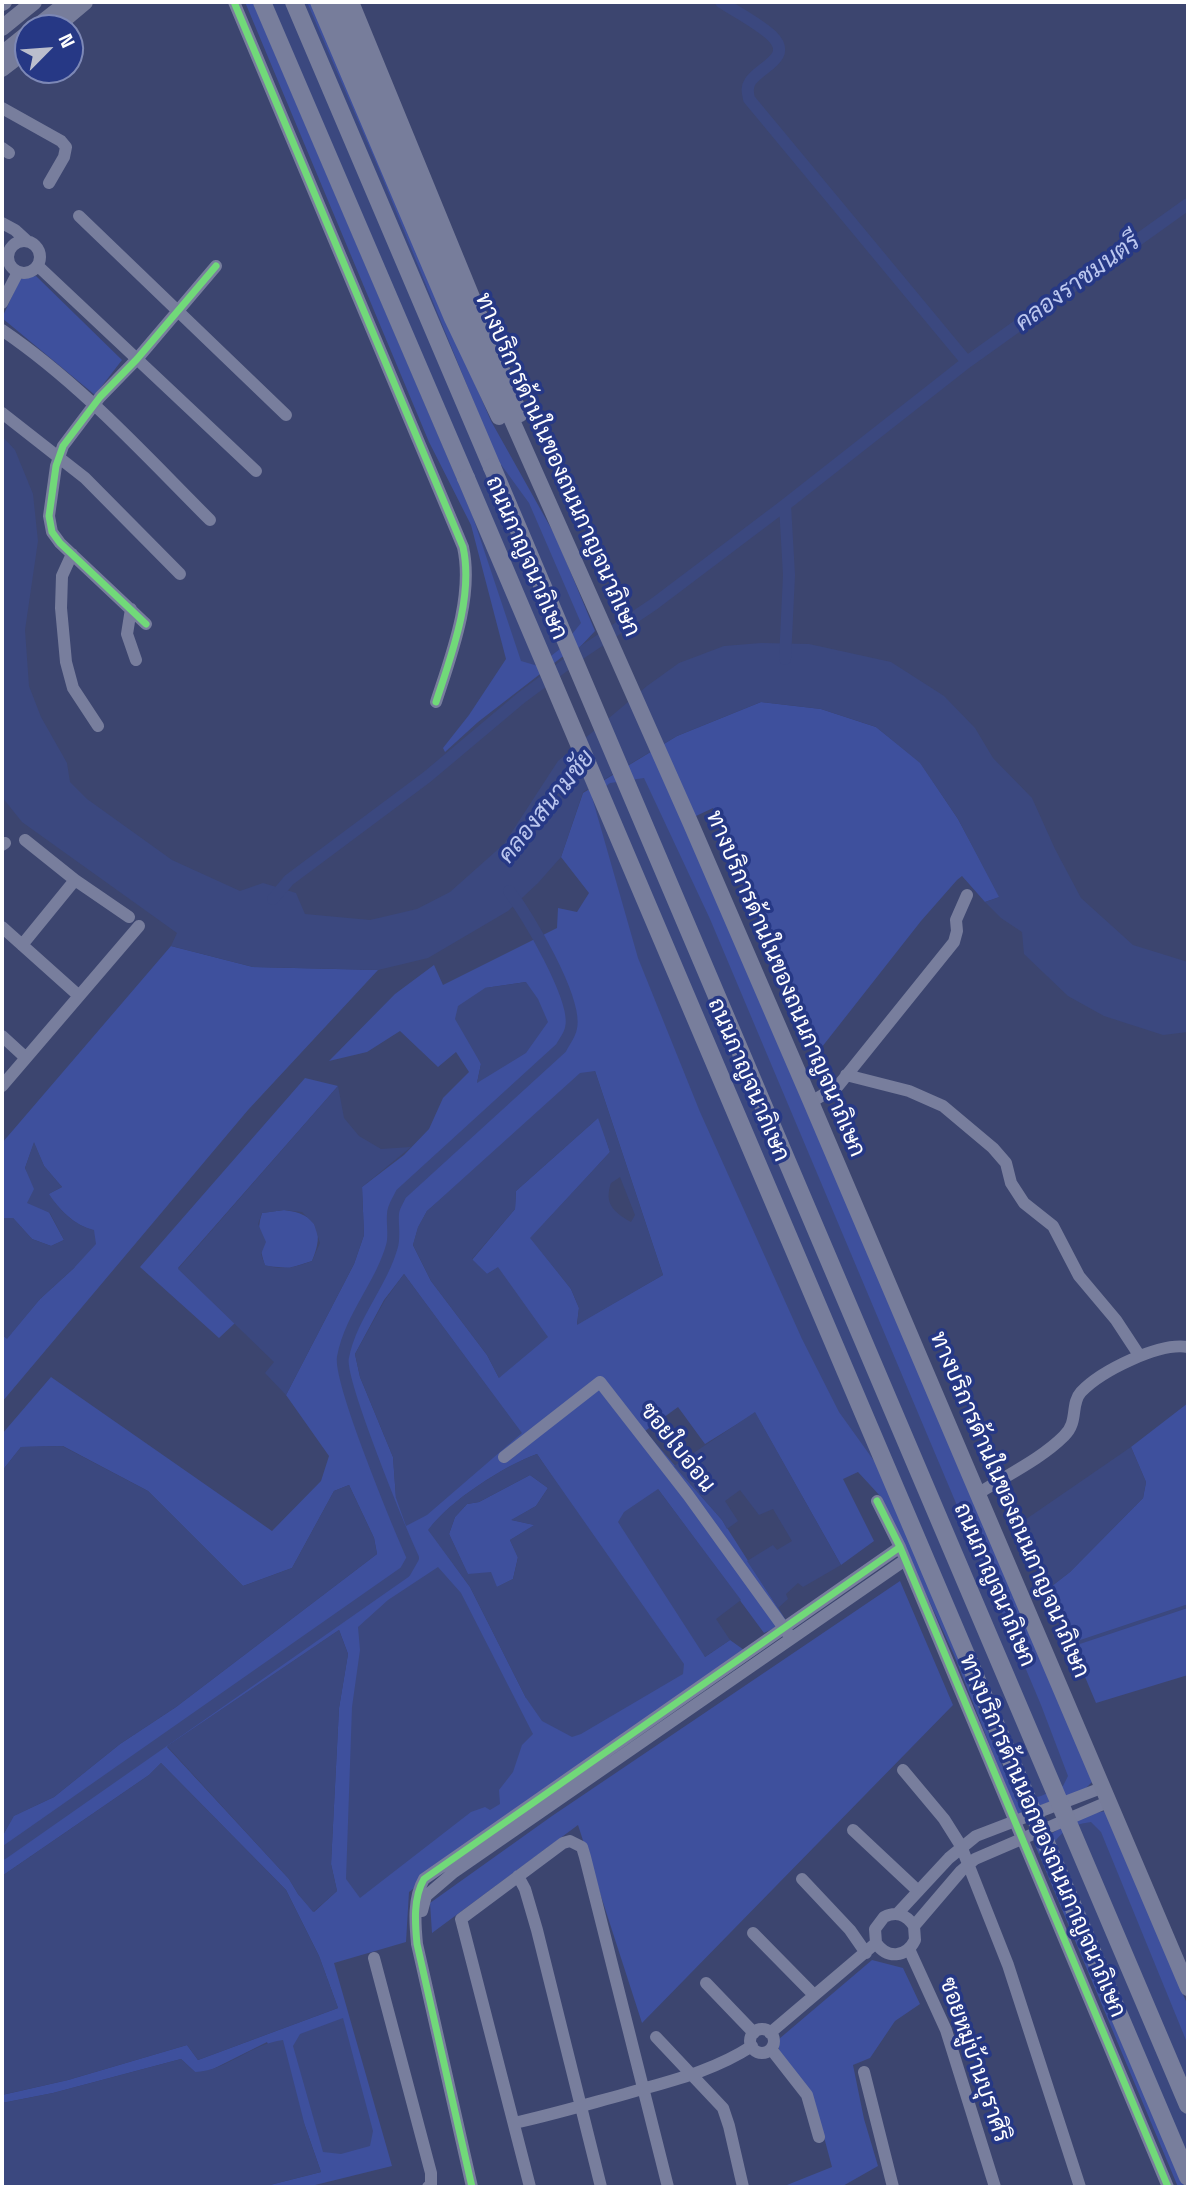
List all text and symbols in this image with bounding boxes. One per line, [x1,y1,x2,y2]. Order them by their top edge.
north arrow [14,14,84,84]
text: N [53,30,81,52]
water label: คลองราชมนตรี [1010,228,1146,338]
street label: ทางบริการด้านในของถนนกาญจนาภิเษก [468,289,646,641]
street label: ถนนกาญจนาภิเษก [479,472,573,644]
water label: คลองสนามชัย [493,745,601,869]
street label: ทางบริการด้านในของถนนกาญจนาภิเษก [699,807,871,1161]
street label: ถนนกาญจนาภิเษก [701,994,795,1166]
street label: ทางบริการด้านในของถนนกาญจนาภิเษก [923,1328,1095,1682]
street label: ซอยใบอ่อน [633,1398,721,1498]
street label: ถนนกาญจนาภิเษก [947,1499,1041,1671]
street label: ทางบริการด้านนอกของถนนกาญจนาภิเษก [953,1650,1131,2022]
street label: ซอยหมู่บ้านบุราศิริ [933,1974,1015,2146]

